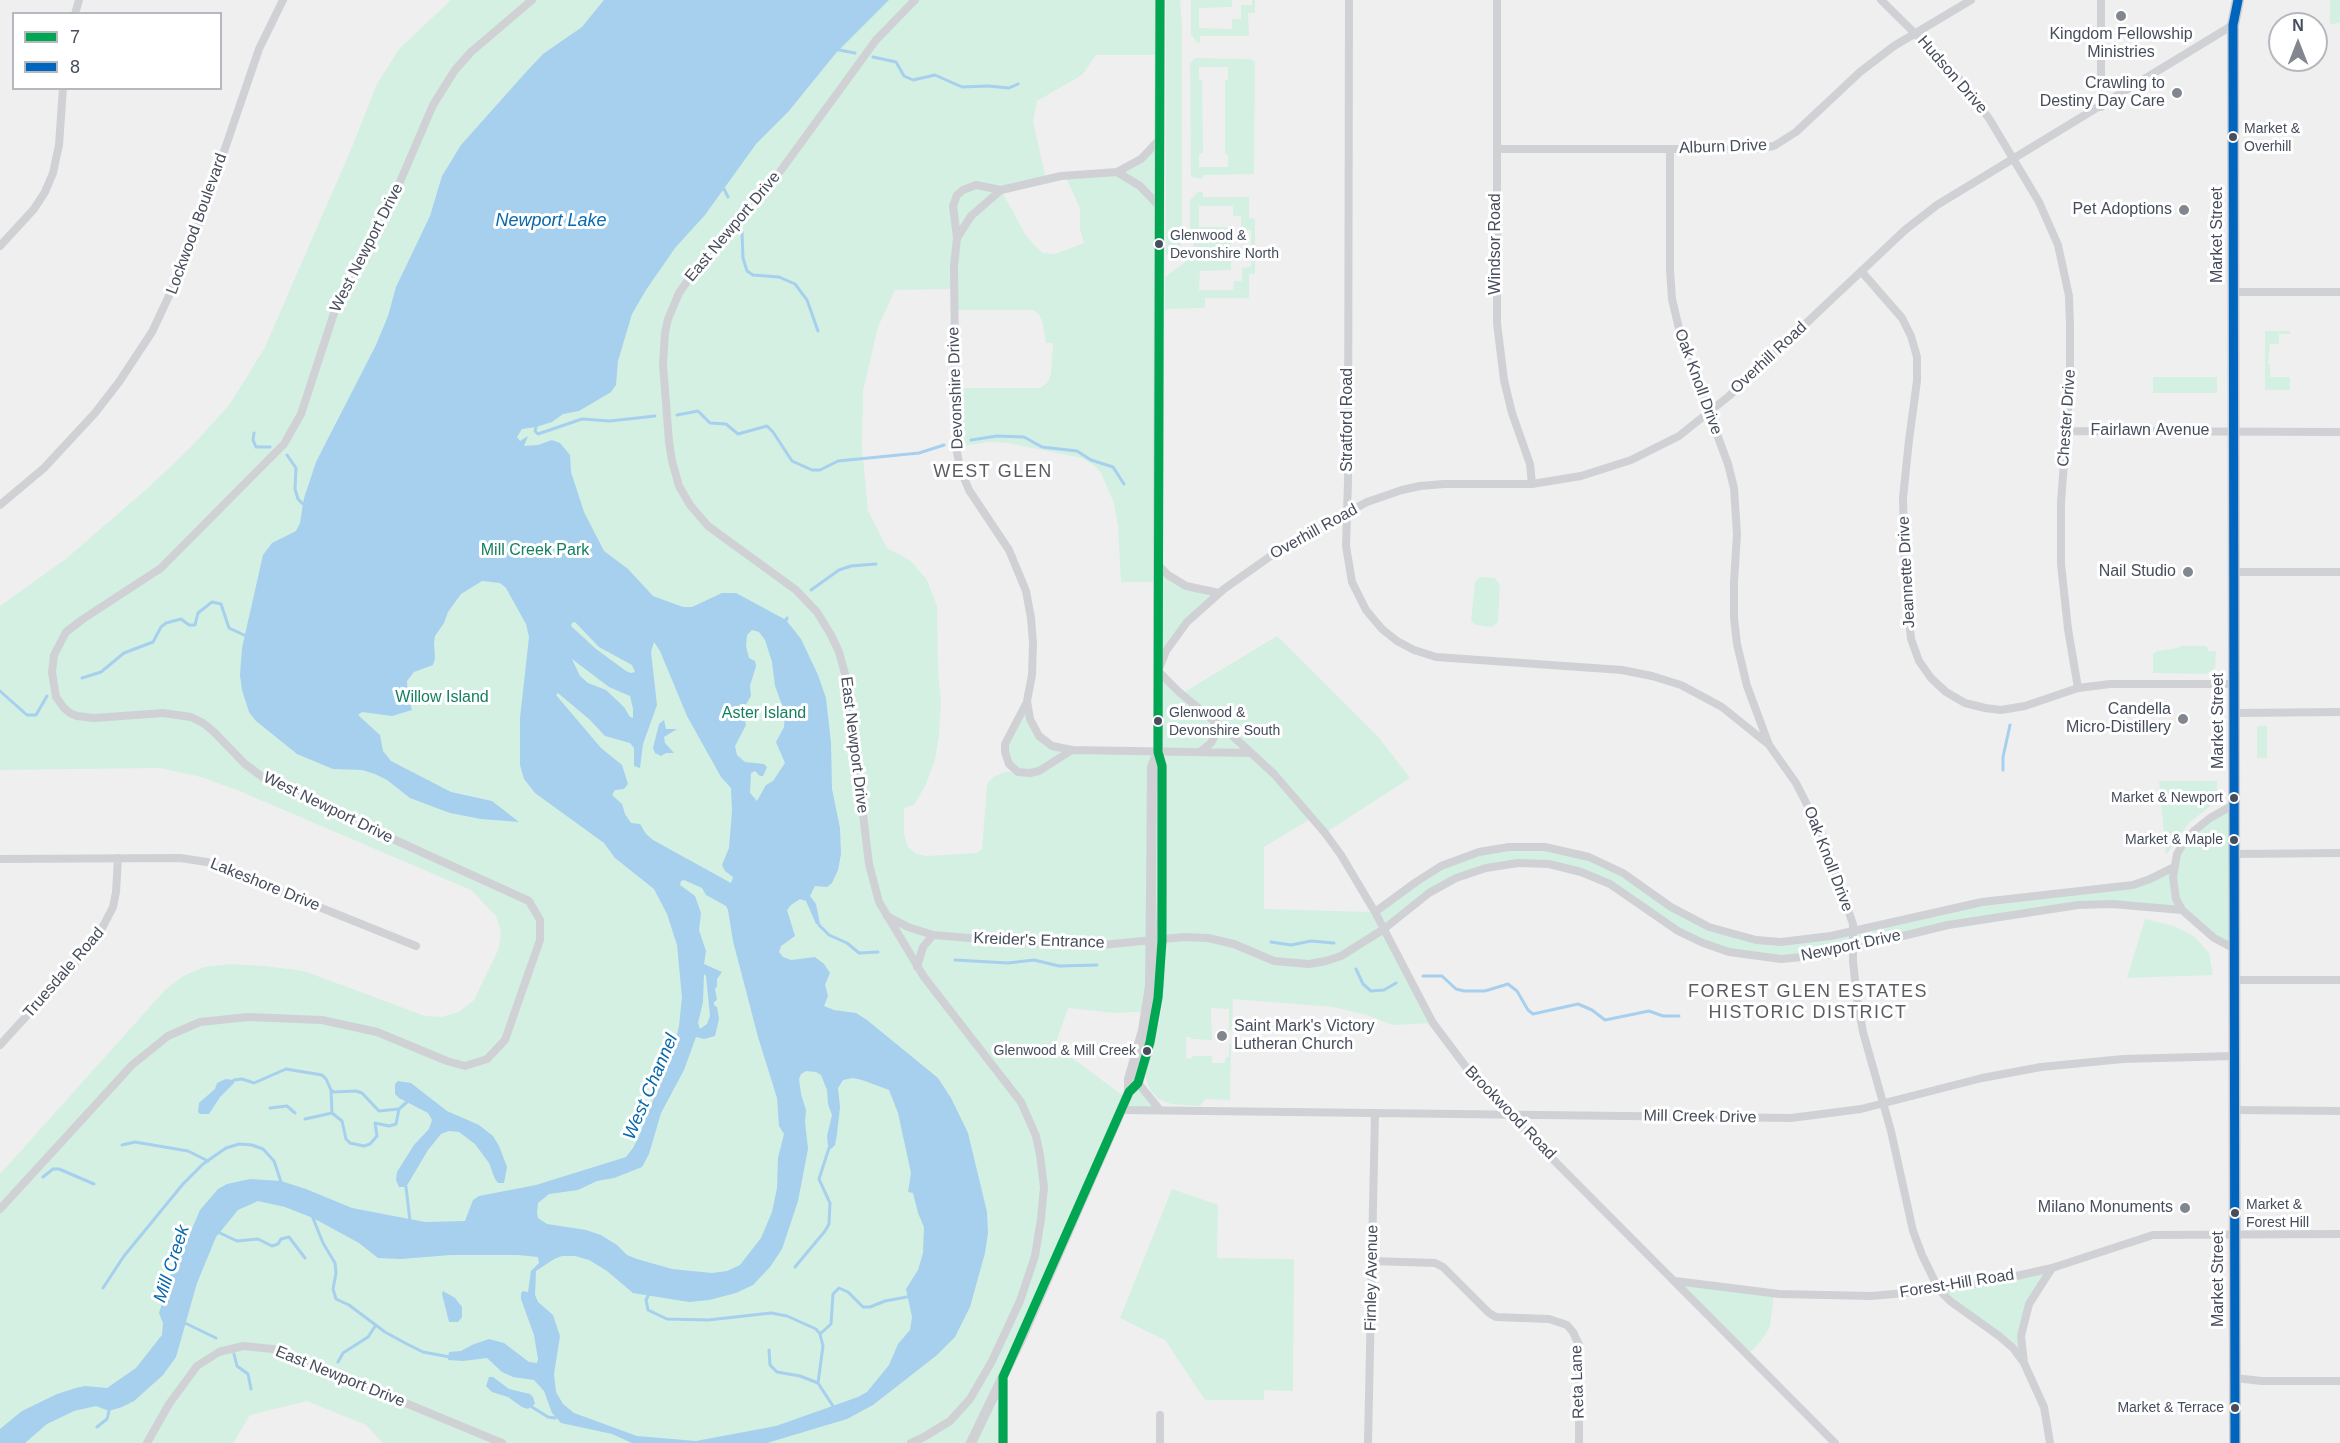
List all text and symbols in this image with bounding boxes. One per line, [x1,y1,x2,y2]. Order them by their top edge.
marker: Kingdom Fellowship Ministries [2114,9,2128,23]
legend [12,12,222,90]
north arrow [2268,12,2328,72]
text: N [2292,17,2304,34]
place label: Kingdom Fellowship Ministries [2049,25,2193,63]
text: 7 [70,27,80,47]
street label: Hudson Drive [1913,32,1991,118]
text: 8 [70,57,80,77]
place label: Crawling to Destiny Day Care [2040,74,2165,112]
marker: Crawling to Destiny Day Care [2170,86,2184,100]
place label: Market & Overhill [2244,121,2300,154]
marker: Market & Overhill [2227,131,2239,143]
street label: Alburn Drive [1679,136,1767,158]
street label: Lockwood Boulevard [163,151,231,297]
street label: East Newport Drive [681,168,785,286]
street label: West Newport Drive [326,180,408,316]
street label: Market Street [2208,187,2228,283]
street label: Windsor Road [1486,193,1506,295]
place label: Pet Adoptions [2072,200,2172,220]
marker: Pet Adoptions [2177,203,2191,217]
water label: Newport Lake [495,210,607,232]
place label: Glenwood & Devonshire North [1170,228,1279,260]
marker: Glenwood & Devonshire North [1153,238,1165,250]
street label: Overhill Road [1727,318,1811,398]
street label: Devonshire Drive [944,326,968,450]
street label: Oak Knoll Drive [1670,326,1726,438]
street label: Stratford Road [1338,368,1358,472]
street label: Chester Drive [2054,369,2080,467]
street label: Fairlawn Avenue [2091,421,2209,441]
district label: WEST GLEN [933,461,1053,483]
street label: Overhill Road [1267,500,1361,564]
street label: Jeannette Drive [1894,516,1920,628]
park label: Mill Creek Park [481,541,589,561]
place label: Nail Studio [2099,562,2176,582]
marker: Nail Studio [2181,565,2195,579]
street label: Market Street [2209,673,2229,769]
street label: East Newport Drive [836,675,872,815]
park label: Willow Island [395,688,489,708]
place label: Candella Micro-Distillery [2066,700,2171,738]
park label: Aster Island [722,704,806,724]
place label: Glenwood & Devonshire South [1169,705,1280,738]
marker: Candella Micro-Distillery [2176,712,2190,726]
marker: Glenwood & Devonshire South [1152,715,1164,727]
street label: West Newport Drive [260,768,396,848]
place label: Market & Newport [2111,790,2223,806]
marker: Market & Newport [2228,792,2240,804]
street label: Oak Knoll Drive [1799,804,1857,914]
place label: Market & Maple [2125,832,2223,848]
marker: Market & Maple [2228,834,2240,846]
street label: Lakeshore Drive [207,854,323,916]
street label: Truesdale Road [20,924,108,1022]
street label: Newport Drive [1799,926,1903,966]
street label: Kreider's Entrance [973,929,1105,953]
district label: FOREST GLEN ESTATES HISTORIC DISTRICT [1688,981,1928,1024]
place label: Saint Mark's Victory Lutheran Church [1234,1017,1375,1055]
marker: Saint Mark's Victory Lutheran Church [1215,1029,1229,1043]
water label: West Channel [619,1031,683,1143]
place label: Glenwood & Mill Creek [994,1043,1136,1059]
marker: Glenwood & Mill Creek [1141,1045,1153,1057]
street label: Brookwood Road [1460,1062,1560,1164]
street label: Mill Creek Drive [1643,1106,1757,1128]
place label: Market & Forest Hill [2246,1197,2309,1230]
place label: Milano Monuments [2038,1198,2173,1218]
marker: Milano Monuments [2178,1201,2192,1215]
marker: Market & Forest Hill [2229,1207,2241,1219]
water label: Mill Creek [149,1223,195,1305]
street label: Firnley Avenue [1361,1225,1383,1331]
street label: Market Street [2209,1231,2229,1327]
street label: Forest-Hill Road [1898,1265,2016,1303]
street label: East Newport Drive [273,1342,407,1412]
street label: Reta Lane [1567,1345,1589,1419]
place label: Market & Terrace [2117,1400,2224,1416]
marker: Market & Terrace [2229,1402,2241,1414]

